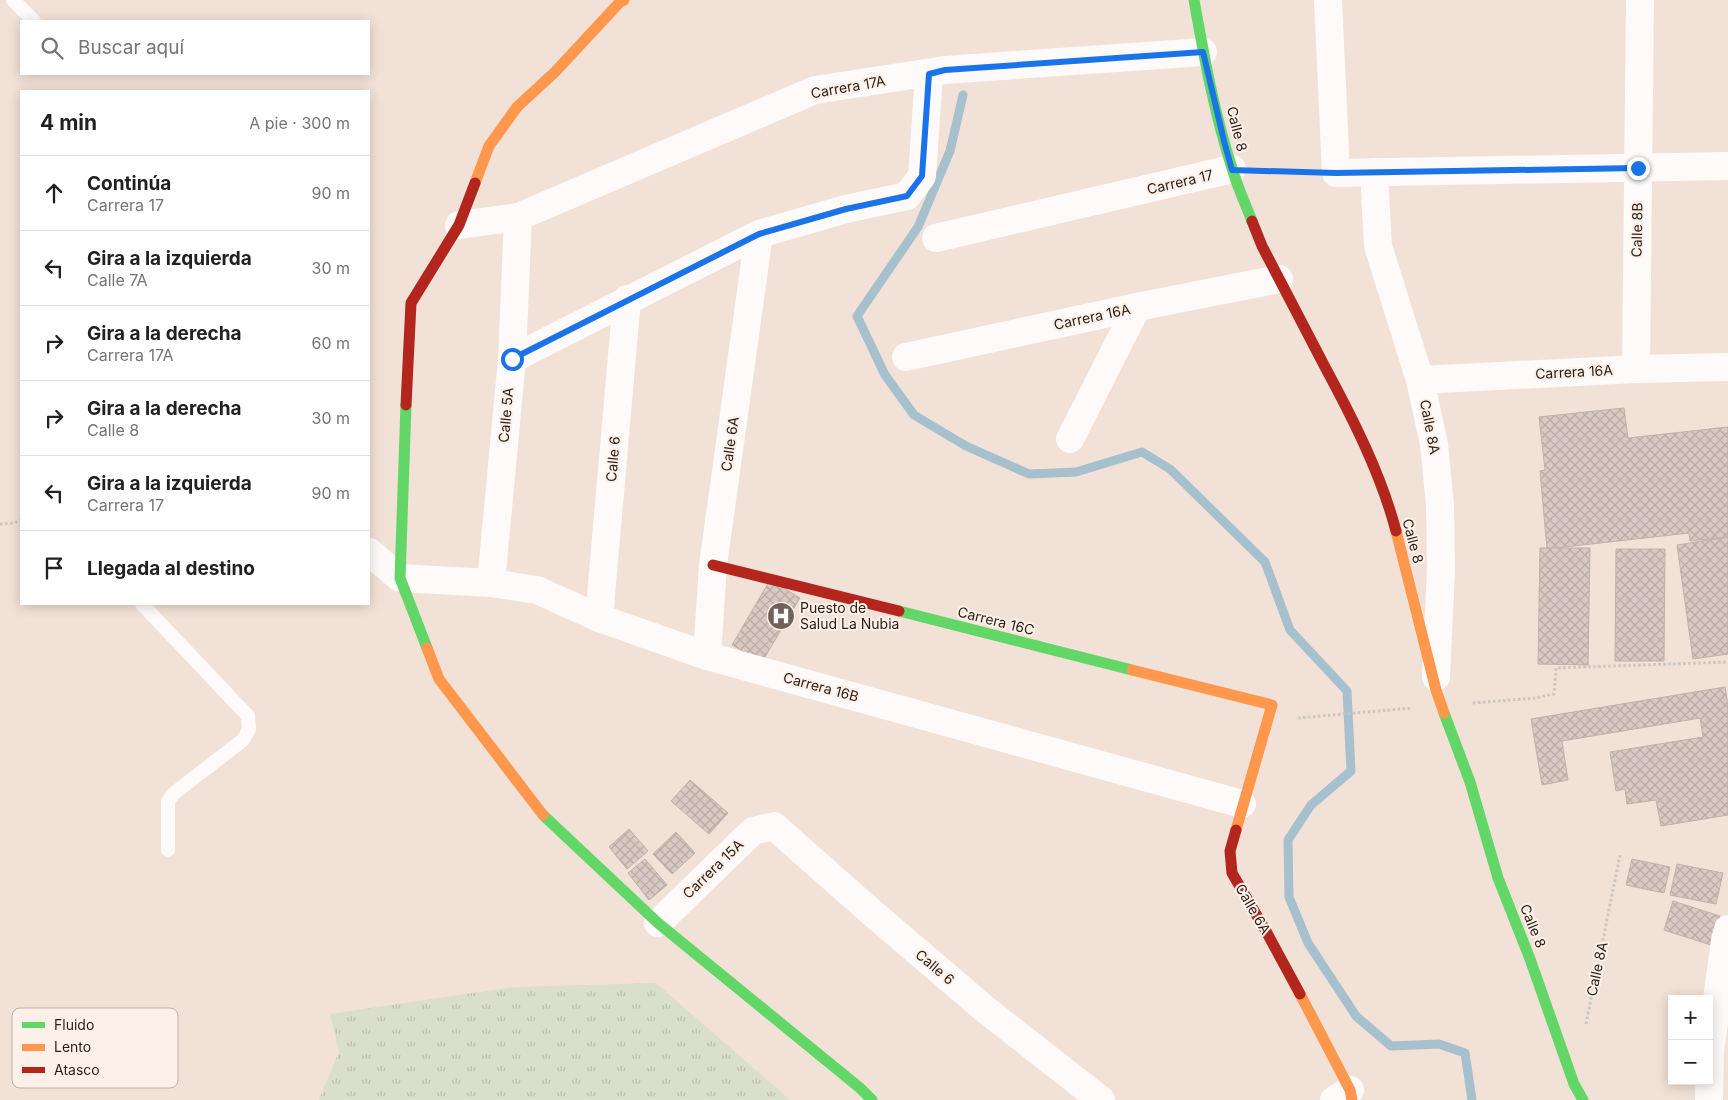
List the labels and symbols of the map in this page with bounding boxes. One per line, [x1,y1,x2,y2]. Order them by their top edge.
street label: Carrera 17A [809,72,887,101]
street label: Calle 8 [1224,105,1251,153]
route end [1627,157,1650,180]
street label: Carrera 17 [1145,166,1215,197]
street label: Calle 8B [1628,202,1645,258]
street label: Carrera 16A [1052,300,1132,333]
route start [501,348,524,371]
street label: Carrera 16A [1535,361,1614,382]
street label: Calle 5A [495,386,516,443]
street label: Calle 8A [1417,398,1444,456]
street label: Calle 6A [717,415,742,473]
street label: Calle 6 [602,435,623,482]
street label: Calle 8 [1399,517,1428,565]
place label: Puesto de Salud La Nubia [800,599,899,632]
hospital icon: Puesto de Salud La Nubia [766,601,796,631]
street label: Carrera 16C [956,603,1036,638]
street label: Carrera 16B [782,668,861,705]
street label: Carrera 15A [679,835,747,902]
street label: Calle 6A [1232,881,1275,937]
street label: Calle 8 [1517,901,1550,950]
street label: Calle 8A [1582,940,1611,998]
street label: Calle 6 [912,945,958,988]
legend [12,1008,178,1088]
text: Fluido [54,1016,94,1033]
text: Lento [54,1038,91,1055]
text: Atasco [54,1061,100,1078]

